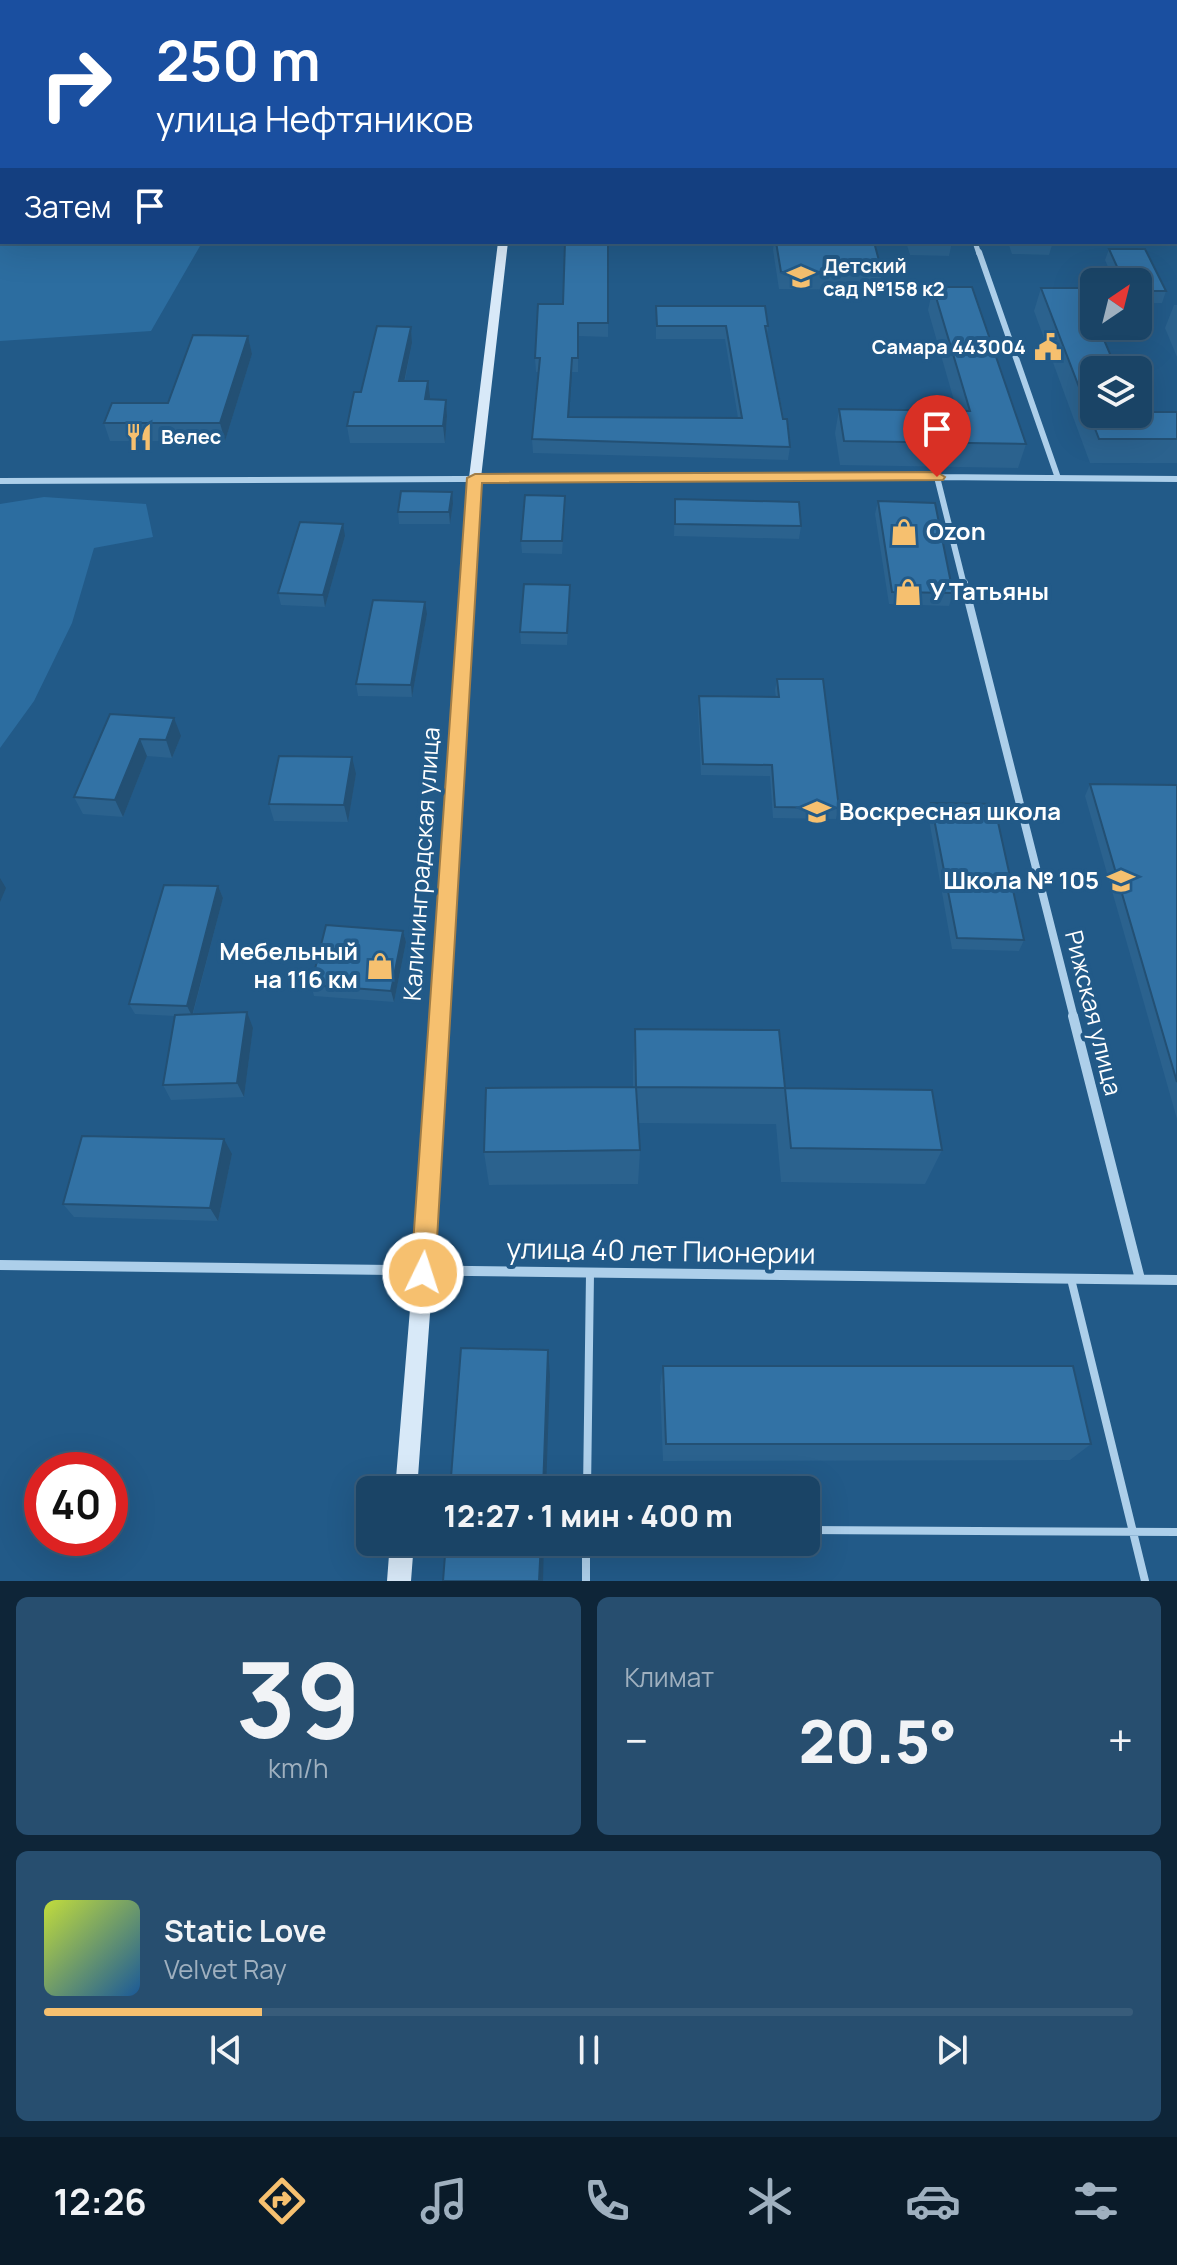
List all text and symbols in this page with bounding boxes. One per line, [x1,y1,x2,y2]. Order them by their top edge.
text: 250 m [156,21,321,98]
icon: right [24,32,128,136]
text: улица Нефтяников [156,94,473,143]
icon: arrive [128,184,172,228]
text: Затем [24,186,112,227]
place label: Детский сад №158 к2 [823,252,945,302]
school or university icon: Детский сад №158 к2 [786,262,816,292]
north arrow [1080,268,1152,340]
map controls [1080,268,1152,428]
public building icon: Самара 443004 [1033,332,1063,362]
place label: Самара 443004 [872,333,1026,360]
button: layers [1080,356,1152,428]
pin [903,395,971,477]
icon: arrive [915,407,959,451]
restaurant icon: Велес [124,422,154,452]
place label: Велес [161,423,221,450]
place label: Ozon [926,514,986,547]
shop icon: Ozon [889,517,919,547]
place label: У Татьяны [930,574,1049,607]
shop icon: У Татьяны [893,577,923,607]
street label: Калининградская улица [394,726,447,1002]
place label: Воскресная школа [839,794,1061,827]
school or university icon: Воскресная школа [802,797,832,827]
place label: Школа № 105 [943,863,1099,896]
school or university icon: Школа № 105 [1106,866,1136,896]
street label: Рижская улица [1058,927,1131,1099]
place label: Мебельный на 116 км [219,934,358,995]
shop icon: Мебельный на 116 км [365,951,395,981]
street label: улица 40 лет Пионерии [506,1228,816,1272]
position arrow [381,1231,465,1315]
speed limit sign: 40 [24,1452,128,1556]
text: 12:27 · 1 мин · 400 m [443,1495,733,1536]
text: 39 [236,1627,361,1769]
text: Климат [625,1659,714,1695]
text: 20.5° [799,1699,957,1781]
text: − [625,1710,648,1770]
text: + [1108,1710,1133,1770]
text: km/h [268,1750,328,1786]
text: Static Love [164,1910,327,1951]
text: Velvet Ray [164,1951,287,1987]
icon: previous [204,2028,248,2072]
icon: pause [567,2028,611,2072]
icon: next [930,2028,974,2072]
icon: directions [254,2173,310,2229]
icon: music [416,2173,472,2229]
icon: phone [579,2173,635,2229]
icon: climate [742,2173,798,2229]
icon: car [905,2173,961,2229]
icon: filters [1068,2173,1124,2229]
text: 12:26 [53,2177,147,2226]

